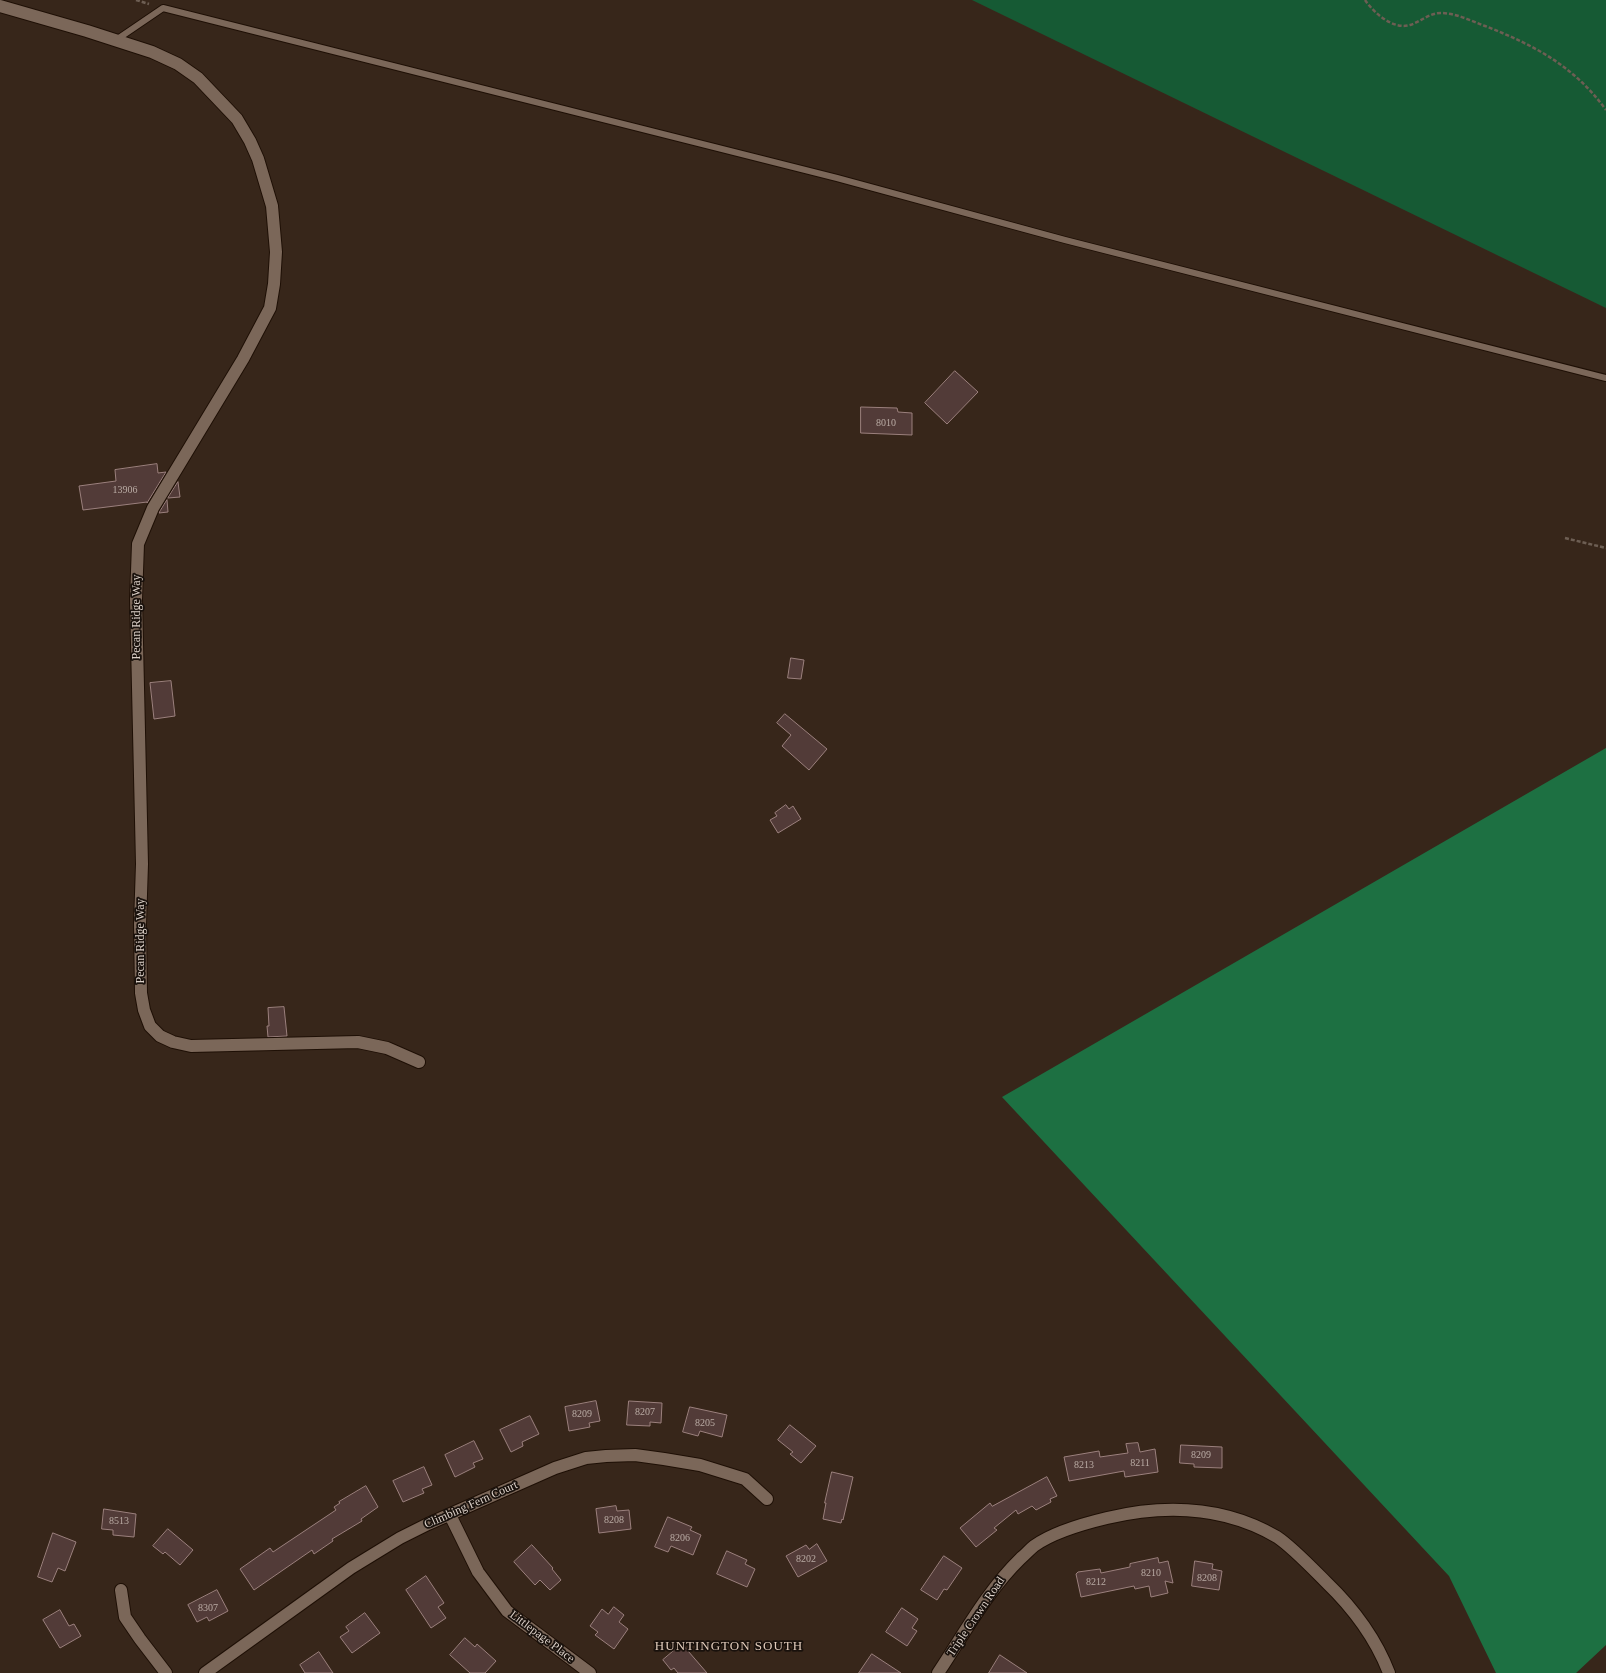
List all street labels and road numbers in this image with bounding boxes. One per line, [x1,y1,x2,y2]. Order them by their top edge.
street label: Pecan Ridge Way [130,574,144,660]
street label: Pecan Ridge Way [134,898,148,984]
street label: Climbing Fern Court [422,1478,520,1532]
street label: Triple Crown Road [944,1574,1008,1660]
street label: Littlepage Place [507,1608,577,1666]

